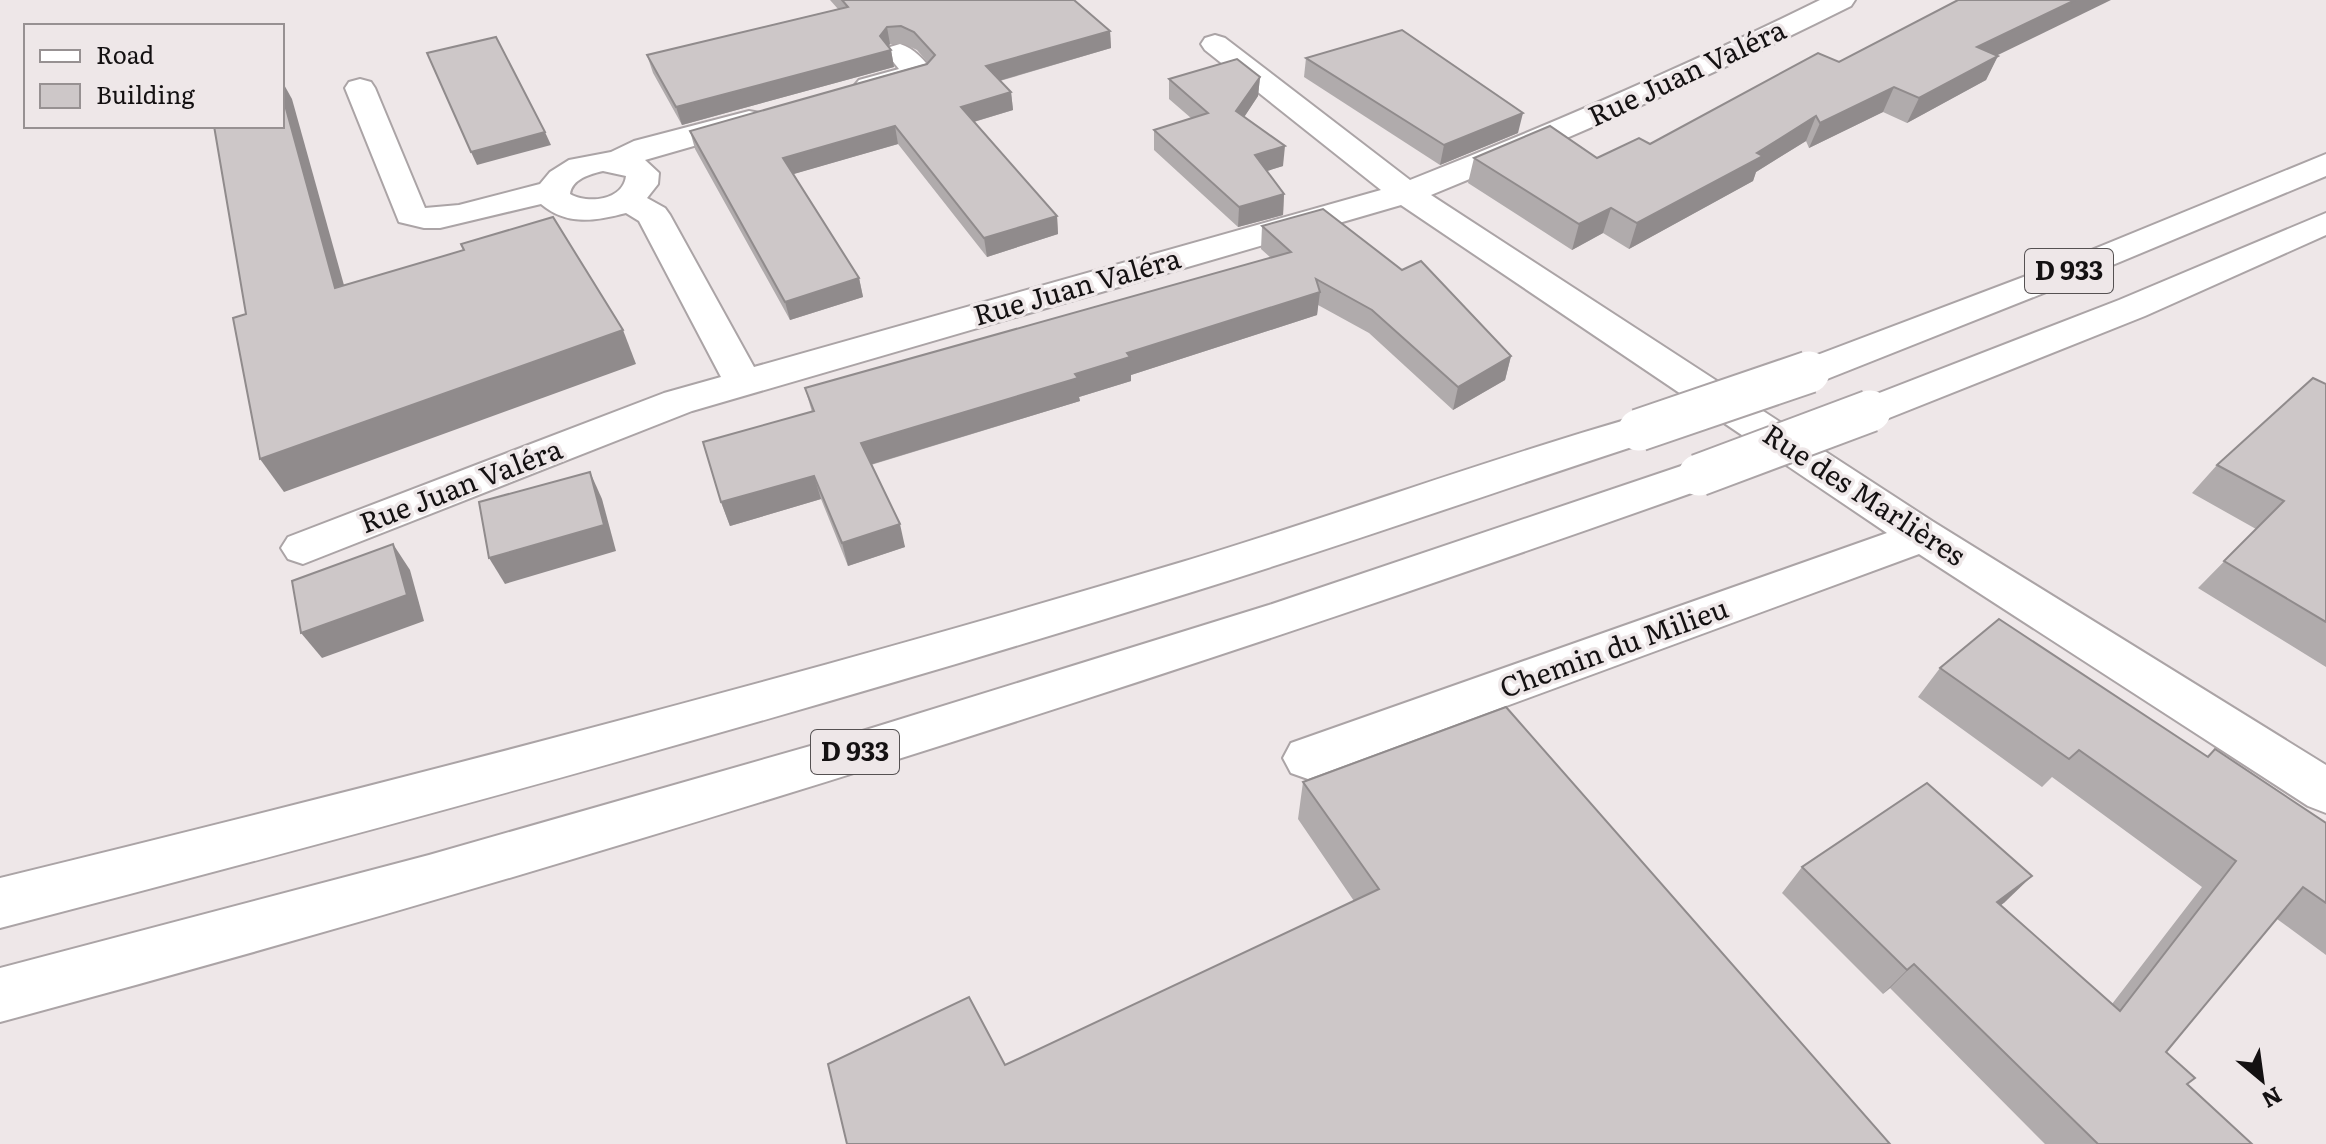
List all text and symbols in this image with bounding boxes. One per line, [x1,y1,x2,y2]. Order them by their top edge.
street label: Rue Juan Valéra [1580,7,1792,135]
legend [24,24,284,128]
text: Road [96,36,155,71]
text: Building [96,76,195,111]
street label: Rue Juan Valéra [968,235,1185,335]
road number: D 933 [2025,249,2113,293]
street label: Rue des Marlières [1756,412,1975,575]
street label: Rue Juan Valéra [353,426,568,542]
street label: Chemin du Milieu [1493,585,1734,707]
road number: D 933 [811,730,899,774]
north arrow [2222,1040,2302,1120]
text: N [2256,1080,2288,1118]

